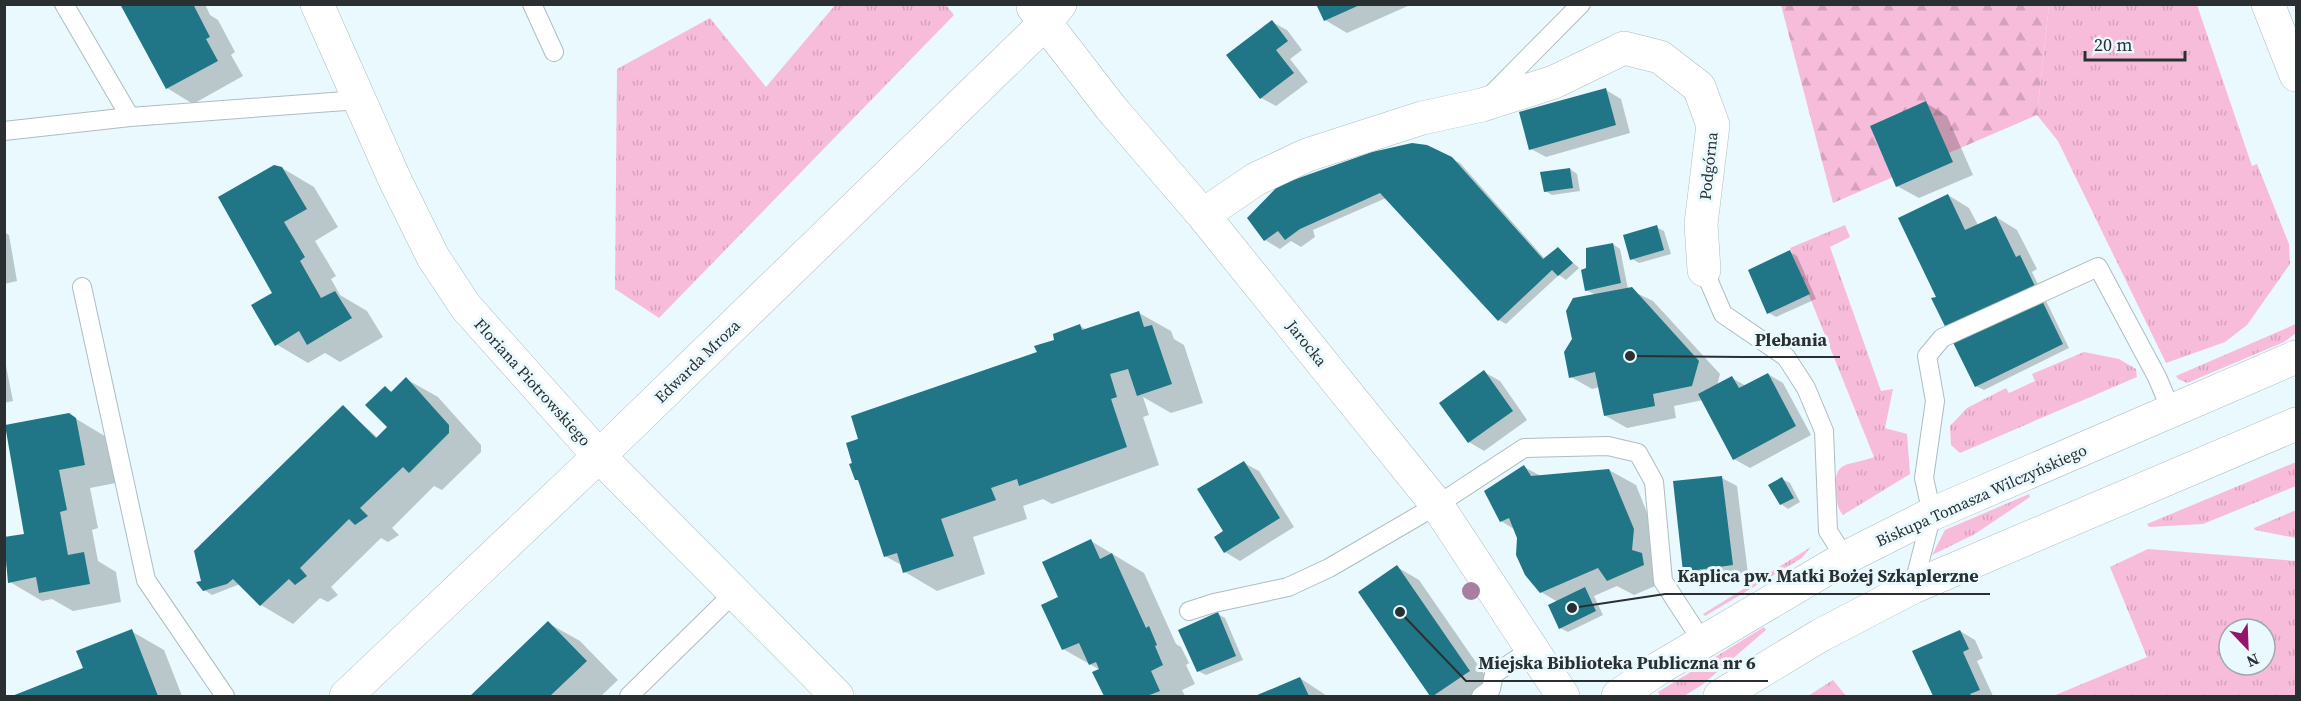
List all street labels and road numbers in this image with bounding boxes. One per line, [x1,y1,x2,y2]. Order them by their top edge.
street label: Podgórna [1693,130,1723,201]
street label: Floriana Piotrowskiego [470,313,597,451]
street label: Edwarda Mroza [649,314,745,408]
street label: Jarocka [1281,314,1333,371]
street label: Biskupa Tomasza Wilczyńskiego [1872,438,2090,552]

